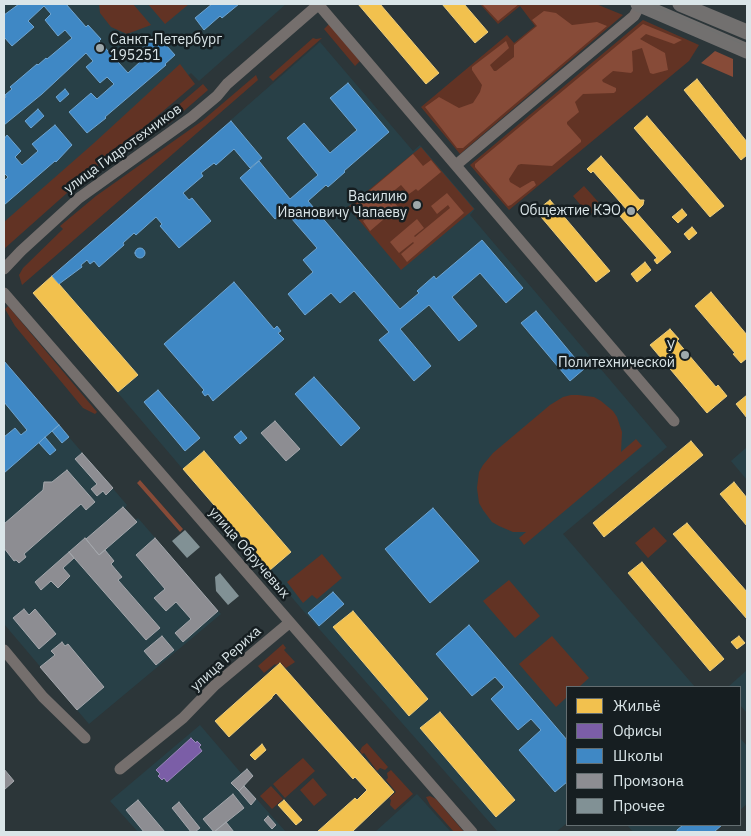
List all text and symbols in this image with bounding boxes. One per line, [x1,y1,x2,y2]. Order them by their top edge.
place label: Санкт-Петербург 195251 [110,32,222,64]
marker: Санкт-Петербург 195251 [94,42,106,54]
street label: улица Гидротехников [61,101,185,197]
place label: Василию Ивановичу Чапаеву [278,189,407,222]
marker: Василию Ивановичу Чапаеву [411,199,423,211]
place label: Общежтие КЭО [520,203,621,219]
marker: Общежтие КЭО [625,205,637,217]
place label: У Политехнической [558,339,675,372]
marker: У Политехнической [679,349,691,361]
street label: улица Обручевых [205,504,293,602]
street label: улица Рериха [187,623,265,695]
legend [566,686,741,826]
text: Жильё [613,696,661,715]
text: Офисы [613,721,662,740]
text: Школы [613,746,663,765]
text: Промзона [613,771,684,790]
text: Прочее [613,796,665,815]

